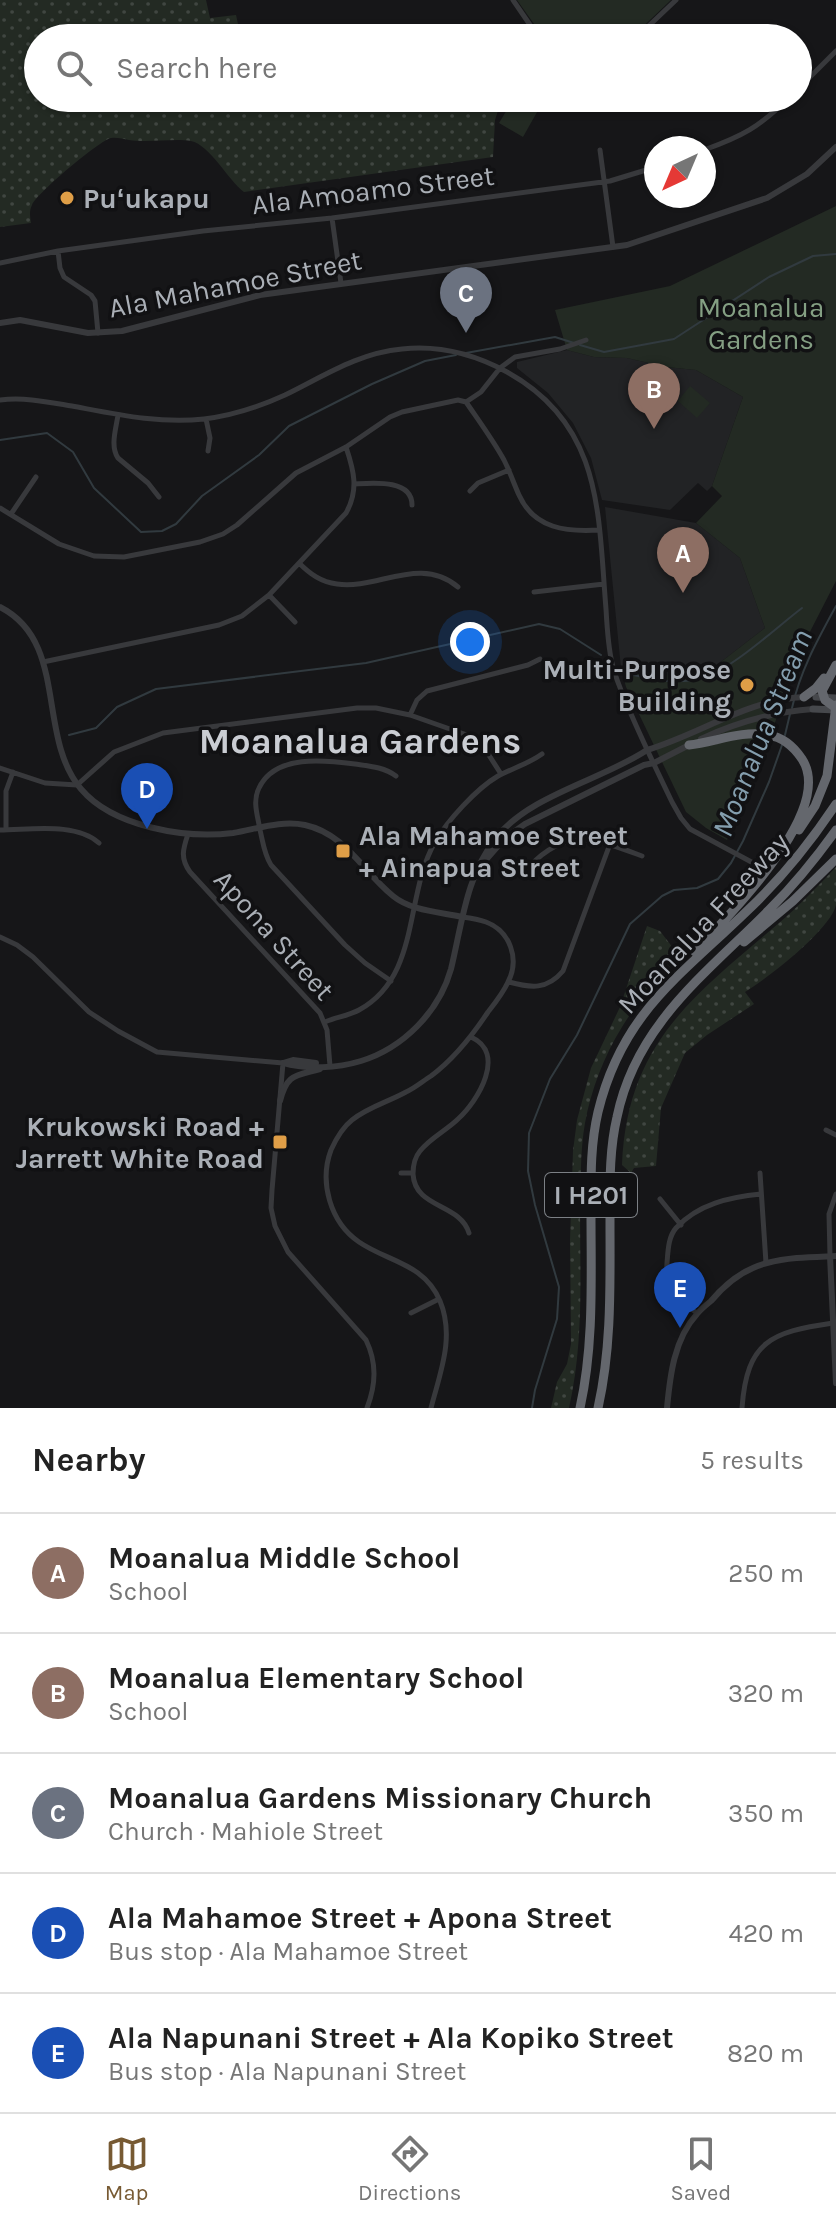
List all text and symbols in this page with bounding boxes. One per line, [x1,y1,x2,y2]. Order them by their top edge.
search box [24,24,812,112]
icon: search [52,46,96,90]
text: Search here [116,50,277,86]
north arrow [644,136,716,208]
street label: Ala Amoamo Street [250,159,496,221]
place label: Puʻukapu [83,182,210,215]
marker: Puʻukapu [58,189,76,207]
street label: Ala Mahamoe Street [106,243,364,325]
pin: C [440,267,492,333]
park label: Moanalua Gardens [698,291,824,356]
pin: B [628,363,680,429]
pin: A [657,527,709,593]
your location [450,622,490,662]
water label: Moanalua Stream [704,624,820,842]
place label: Multi-Purpose Building [542,653,731,718]
marker: Multi-Purpose Building [738,676,756,694]
district label: Moanalua Gardens [199,720,521,762]
pin: D [121,763,173,829]
place label: Ala Mahamoe Street + Ainapua Street [359,819,628,884]
street label: Moanalua Freeway [610,825,796,1021]
marker: Ala Mahamoe Street + Ainapua Street [334,842,352,860]
street label: Apona Street [207,863,341,1007]
place label: Krukowski Road + Jarrett White Road [16,1110,264,1175]
marker: Krukowski Road + Jarrett White Road [271,1133,289,1151]
road number: I H201 [545,1173,637,1217]
pin: E [654,1262,706,1328]
text: Nearby [32,1440,146,1480]
text: 5 results [700,1445,804,1476]
text: Moanalua Middle School [108,1540,460,1576]
text: A [50,1558,66,1589]
text: 250 m [728,1558,804,1589]
text: School [108,1576,189,1607]
text: Moanalua Elementary School [108,1660,524,1696]
text: B [50,1678,66,1709]
text: 320 m [728,1678,804,1709]
text: School [108,1696,189,1727]
text: Moanalua Gardens Missionary Church [108,1780,652,1816]
text: C [50,1798,66,1829]
text: 350 m [728,1798,804,1829]
text: Church · Mahiole Street [108,1816,383,1847]
text: Ala Mahamoe Street + Apona Street [108,1900,612,1936]
text: D [49,1918,67,1949]
text: 420 m [728,1918,804,1949]
text: Bus stop · Ala Mahamoe Street [108,1936,468,1967]
text: Ala Napunani Street + Ala Kopiko Street [108,2020,674,2056]
text: E [50,2038,66,2069]
text: 820 m [727,2038,804,2069]
text: Bus stop · Ala Napunani Street [108,2056,466,2087]
tab: Map [105,2132,149,2206]
tab: Directions [358,2132,461,2206]
tab: Saved [671,2132,731,2206]

